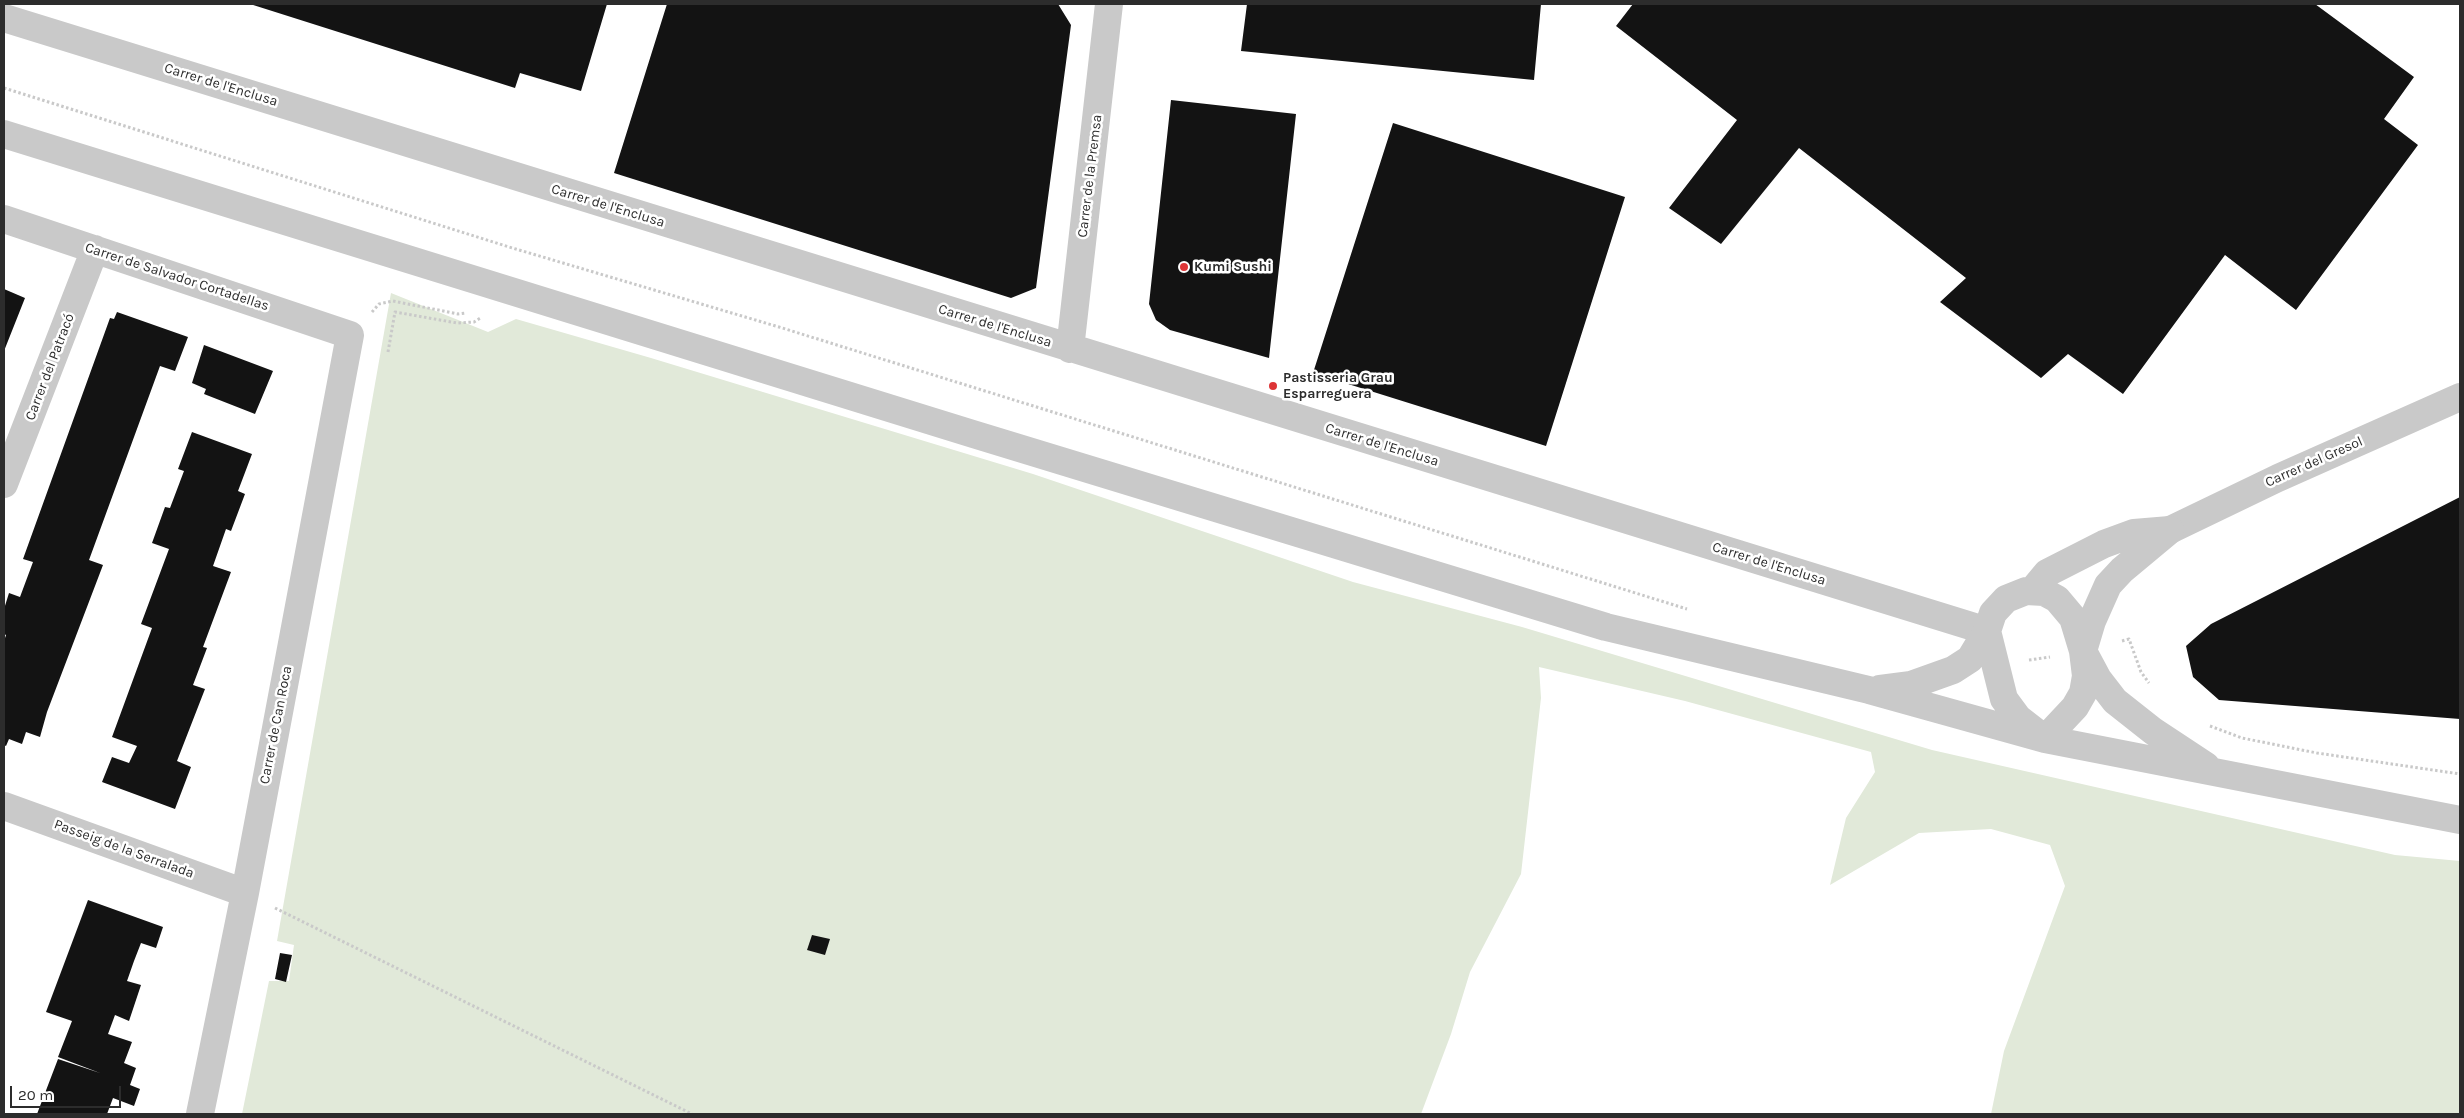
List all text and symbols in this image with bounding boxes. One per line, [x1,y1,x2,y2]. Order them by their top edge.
street label: Carrer de l'Enclusa [162,60,280,110]
street label: Carrer de la Premsa [1074,113,1106,239]
street label: Carrer de l'Enclusa [549,181,667,231]
street label: Carrer de Salvador Cortadellas [83,239,271,315]
place label: Kumi Sushi [1194,259,1272,275]
marker: Kumi Sushi [1178,261,1190,273]
street label: Carrer de l'Enclusa [936,301,1054,351]
street label: Carrer del Patracó [22,311,78,423]
place label: Pastisseria Grau Esparreguera [1283,370,1393,402]
marker: Pastisseria Grau Esparreguera [1267,380,1279,392]
street label: Carrer de l'Enclusa [1323,420,1441,470]
street label: Carrer del Gresol [2263,433,2365,491]
street label: Carrer de l'Enclusa [1710,539,1828,589]
street label: Carrer de Can Roca [256,664,296,786]
street label: Passeig de la Serralada [52,816,196,882]
scale bar [12,1076,124,1108]
text: 20 m [18,1086,53,1104]

